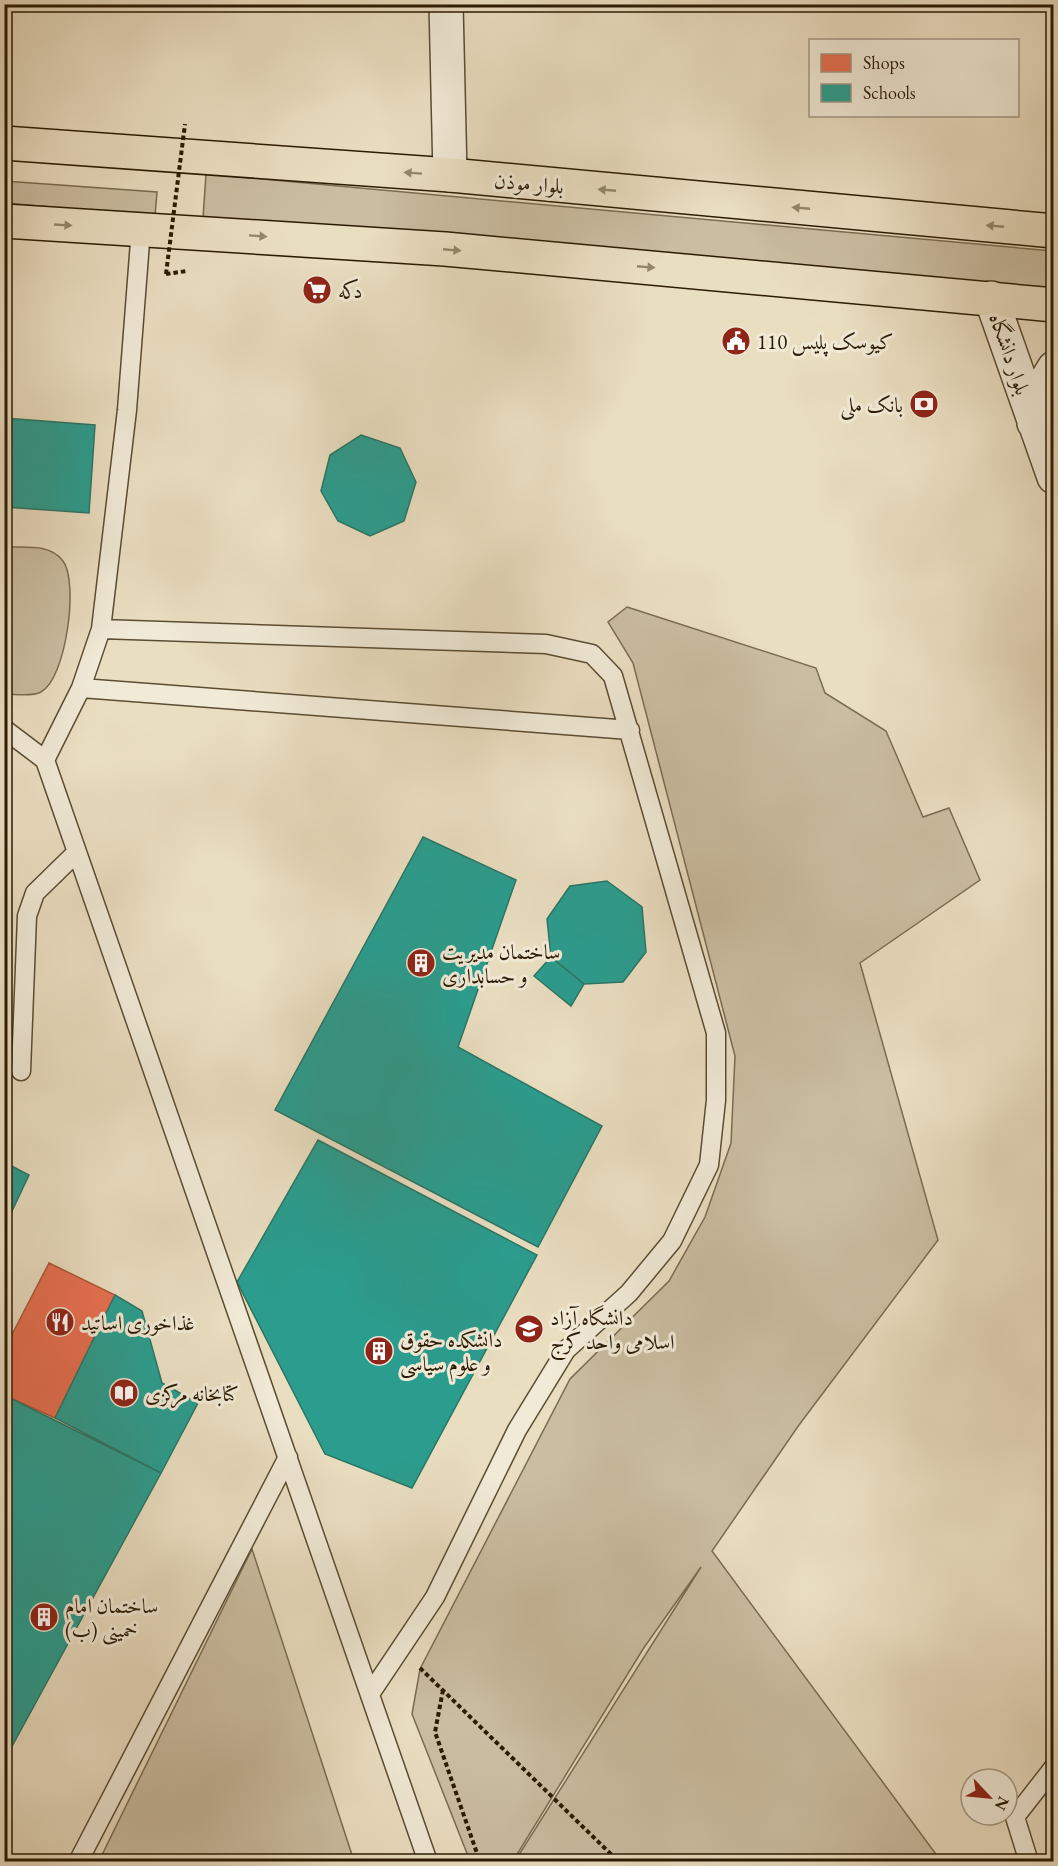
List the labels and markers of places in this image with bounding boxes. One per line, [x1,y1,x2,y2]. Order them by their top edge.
supermarket icon: دکه [301,274,333,306]
place label: دکه [338,277,363,304]
public building icon: کیوسک پلیس 110 [720,325,752,357]
place label: کیوسک پلیس 110 [757,328,893,357]
bank icon: بانک ملی [908,388,940,420]
place label: بانک ملی [840,391,903,421]
place label: ساختمان مدیریت و حسابداری [442,938,561,989]
building icon: ساختمان مدیریت و حسابداری [405,947,437,979]
place label: دانشگاه آزاد اسلامی واحد کرج [550,1304,675,1361]
restaurant icon: غذاخوری اساتید [44,1306,76,1338]
place label: غذاخوری اساتید [81,1309,195,1336]
school or university icon: دانشگاه آزاد اسلامی واحد کرج [513,1313,545,1345]
place label: دانشکده حقوق و علوم سیاسی [400,1326,502,1382]
building icon: دانشکده حقوق و علوم سیاسی [363,1335,395,1367]
library icon: کتابخانه مرکزی [108,1377,140,1409]
place label: کتابخانه مرکزی [145,1380,239,1409]
place label: ساختمان امام خمینی (ب) [65,1592,158,1645]
building icon: ساختمان امام خمینی (ب) [28,1601,60,1633]

